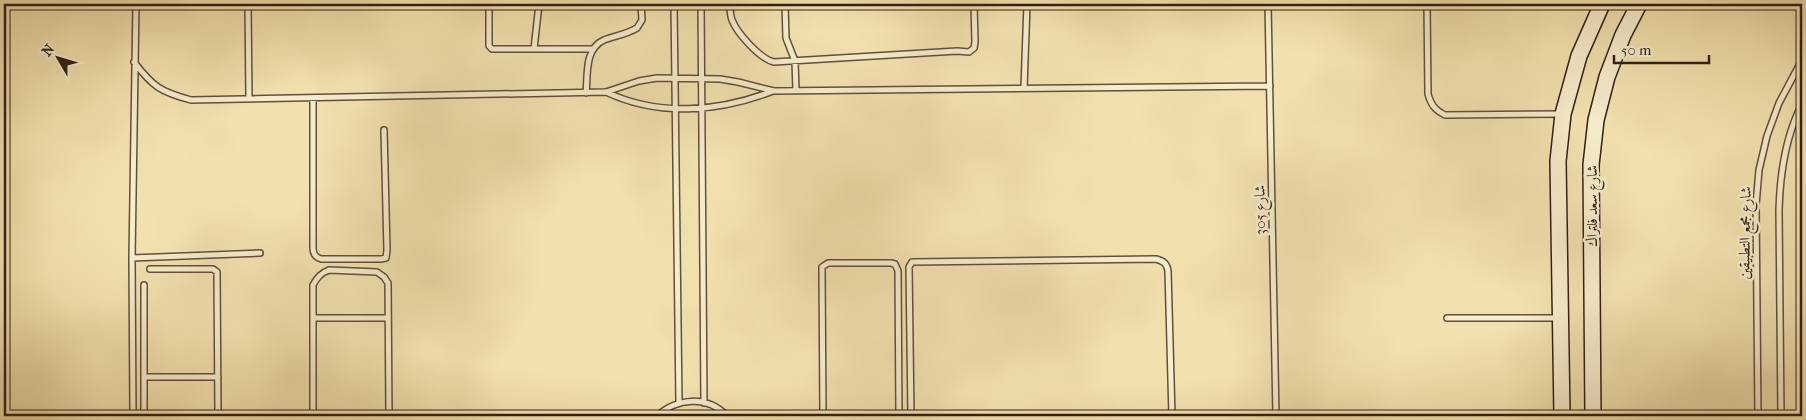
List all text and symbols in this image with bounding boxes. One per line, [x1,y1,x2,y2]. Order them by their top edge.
north arrow [32,32,82,82]
scale bar [1614,32,1708,64]
text: N [38,41,58,60]
text: 50 m [1621,41,1652,59]
street label: شارع سعد فلتراك [1583,165,1605,247]
street label: شارع 305 [1251,185,1273,235]
street label: شارع مجمع التطبيقين [1735,186,1760,280]

